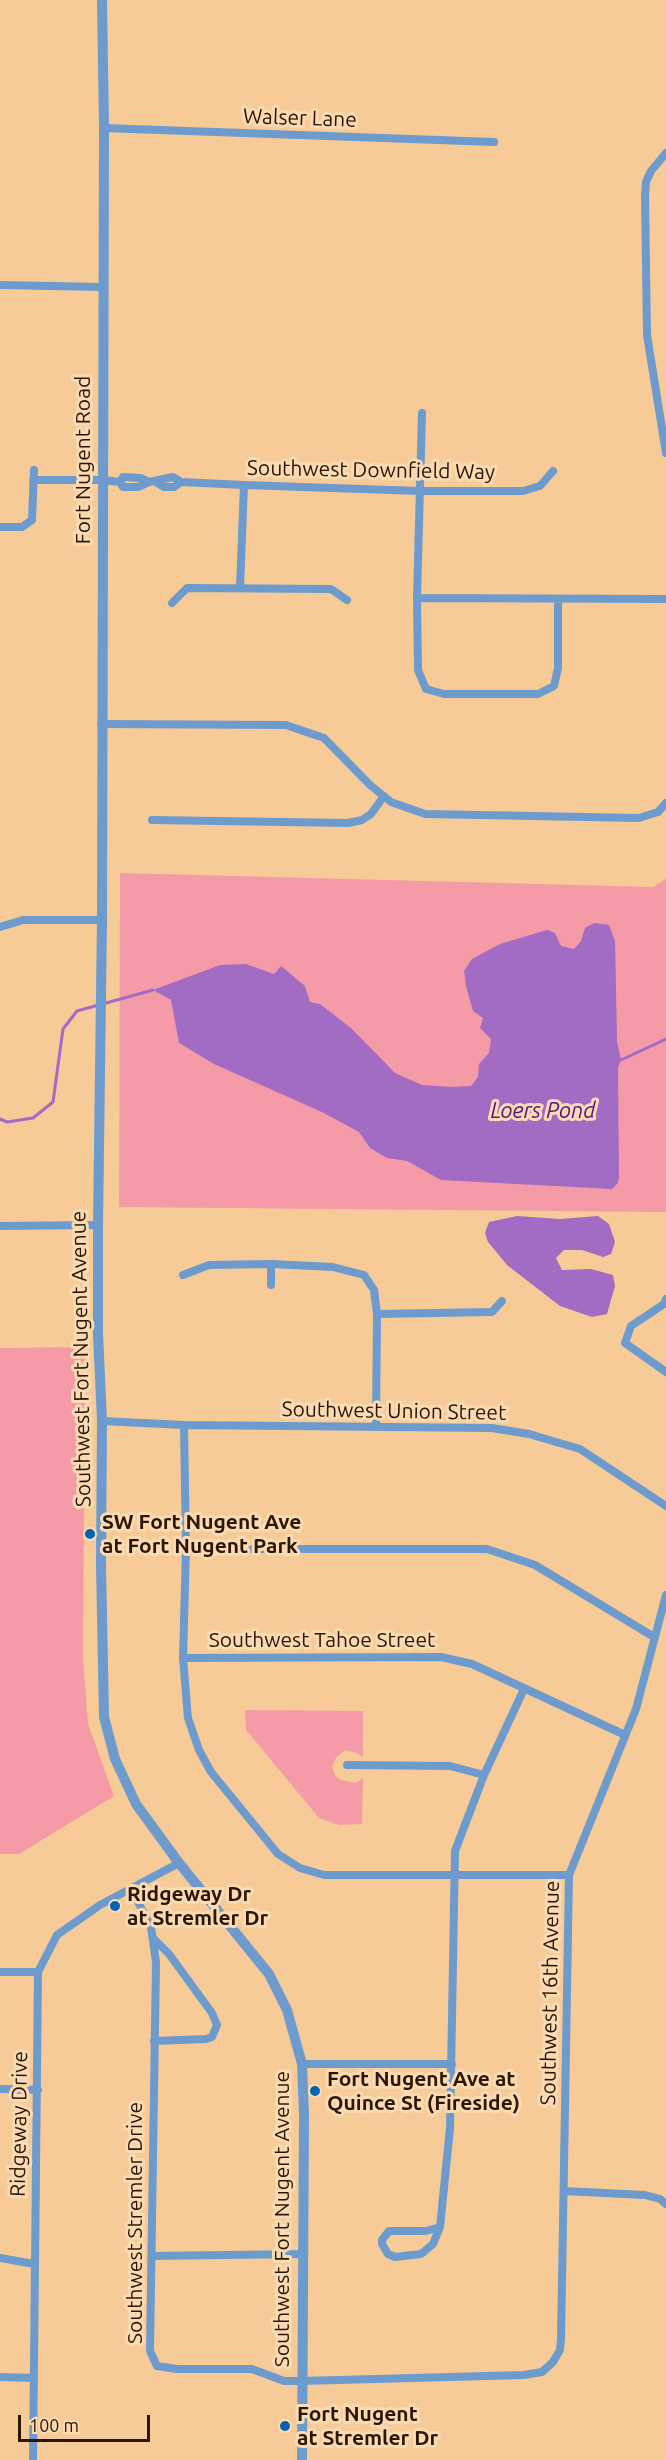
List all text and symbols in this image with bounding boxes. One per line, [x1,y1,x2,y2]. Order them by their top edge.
street label: Walser Lane [243,103,357,133]
street label: Fort Nugent Road [70,376,96,544]
street label: Southwest Downfield Way [247,455,495,485]
water label: Loers Pond [491,1098,595,1124]
street label: Southwest Fort Nugent Avenue [66,1211,96,1507]
street label: Southwest Union Street [281,1396,507,1426]
place label: SW Fort Nugent Ave at Fort Nugent Park [102,1509,301,1559]
marker: SW Fort Nugent Ave at Fort Nugent Park [83,1527,97,1541]
street label: Southwest Tahoe Street [209,1627,435,1653]
street label: Southwest 16th Avenue [535,1880,565,2106]
place label: Ridgeway Dr at Stremler Dr [127,1881,268,1931]
marker: Ridgeway Dr at Stremler Dr [108,1899,122,1913]
street label: Ridgeway Drive [5,2051,33,2197]
place label: Fort Nugent Ave at Quince St (Fireside) [327,2066,520,2116]
street label: Southwest Fort Nugent Avenue [269,2071,295,2367]
marker: Fort Nugent Ave at Quince St (Fireside) [308,2084,322,2098]
street label: Southwest Stremler Drive [122,2102,148,2344]
place label: Fort Nugent at Stremler Dr [297,2401,438,2451]
scale bar [21,2403,153,2441]
text: 100 m [29,2415,79,2435]
marker: Fort Nugent at Stremler Dr [278,2419,292,2433]

